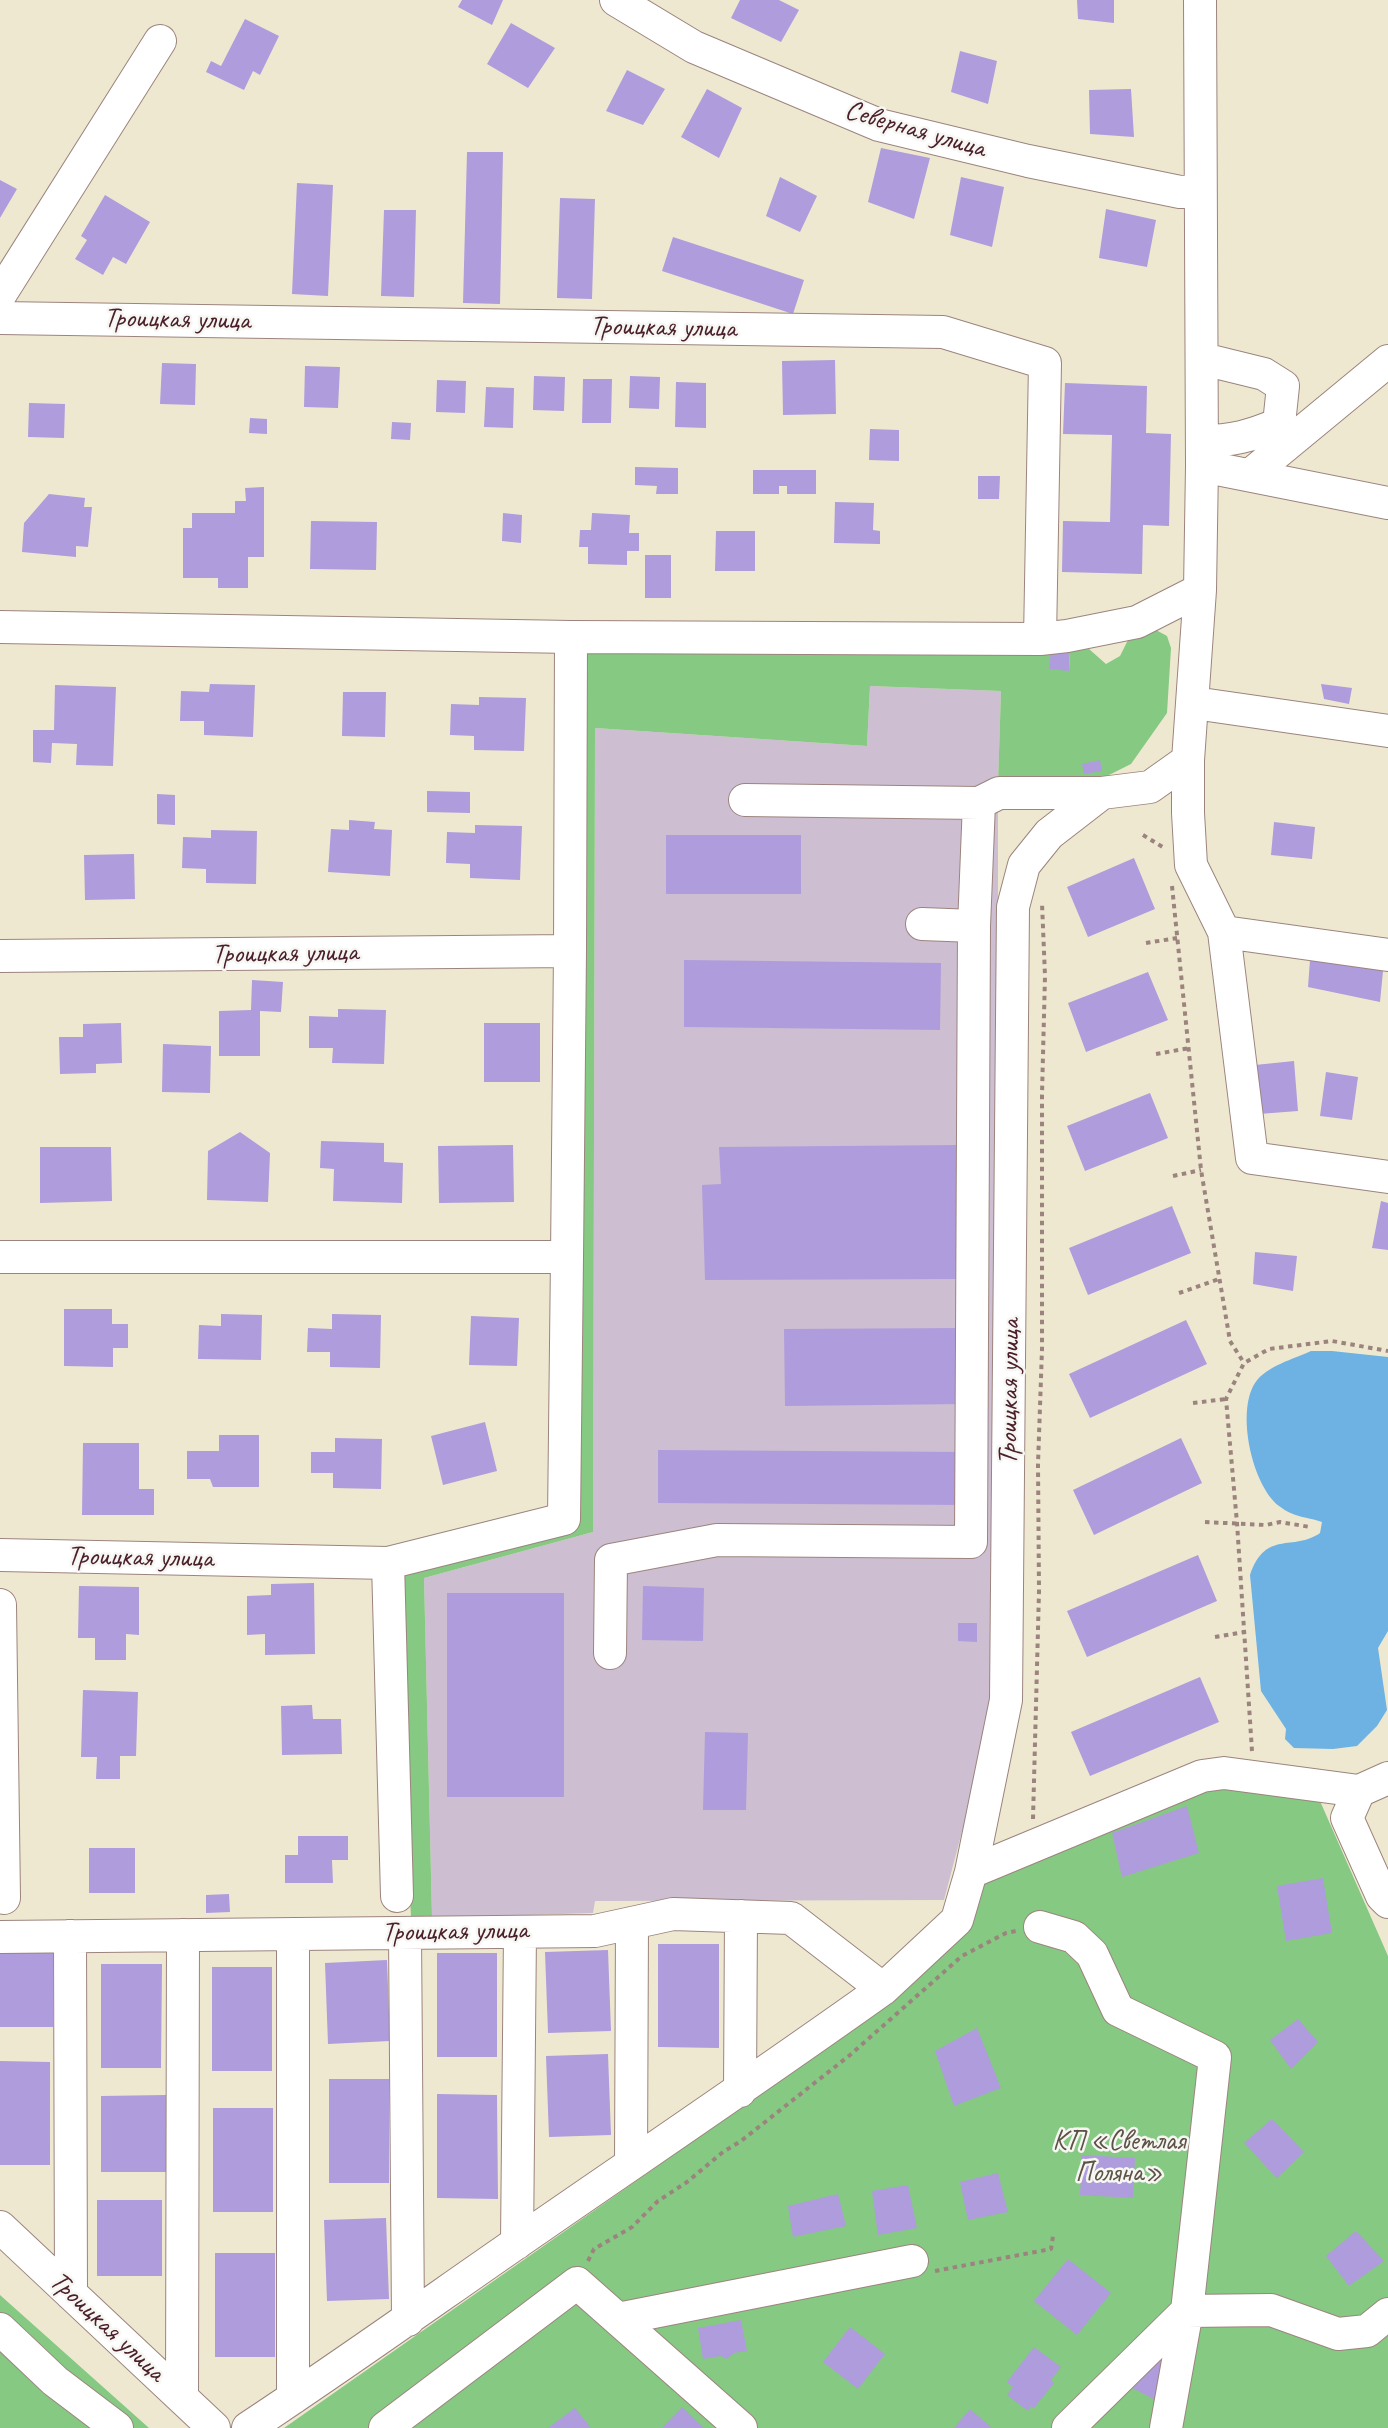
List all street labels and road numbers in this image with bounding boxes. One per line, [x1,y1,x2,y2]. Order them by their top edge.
street label: Северная улица [841,94,989,166]
street label: Троицкая улица [104,302,250,338]
street label: Троицкая улица [590,310,736,346]
street label: Троицкая улица [212,936,358,972]
street label: Троицкая улица [992,1319,1028,1465]
street label: Троицкая улица [67,1540,213,1576]
street label: Троицкая улица [382,1914,528,1950]
street label: Троицкая улица [42,2265,172,2389]

